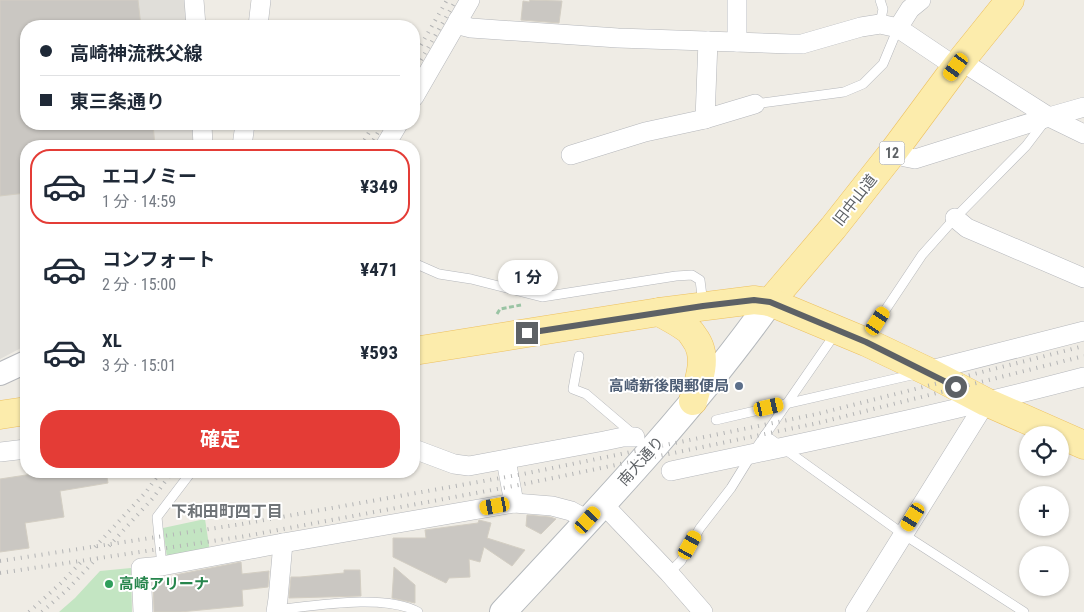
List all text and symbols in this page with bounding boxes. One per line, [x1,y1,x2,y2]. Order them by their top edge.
text: 高崎神流秩父線 [70,42,203,65]
car [941,50,970,84]
text: 東三条通り [70,90,165,113]
road number: 12 [880,142,904,164]
icon: car [42,164,87,209]
text: エコノミー [102,165,197,188]
street label: 旧中山道 [829,171,881,229]
text: ¥349 [360,175,398,198]
text: 1 分 · 14:59 [102,192,176,211]
icon: car [42,247,87,292]
text: コンフォート [102,248,215,271]
text: ¥471 [360,258,398,281]
callout: 1 分 [497,260,557,296]
text: 1 分 [514,268,542,287]
text: 2 分 · 15:00 [102,275,176,294]
car [863,304,892,338]
route end [516,322,538,344]
text: XL [102,329,122,352]
icon: car [42,330,87,375]
text: ¥593 [360,341,398,364]
text: 3 分 · 15:01 [102,356,176,375]
route start [945,376,967,398]
place label: 高崎新後閑郵便局 [609,377,729,395]
marker: 高崎新後閑郵便局 [733,380,745,392]
car [752,396,785,418]
button: 確定 [40,410,400,468]
map controls [1019,426,1069,596]
button: locate [1019,426,1069,476]
street label: 南大通り [614,433,668,489]
button: + [1019,486,1069,536]
car [478,496,511,516]
car [898,500,927,534]
district label: 下和田町四丁目 [171,502,283,521]
car [572,504,603,536]
car [676,528,703,562]
button: − [1019,546,1069,596]
place label: 高崎アリーナ [119,575,209,593]
marker: 高崎アリーナ [103,578,115,590]

